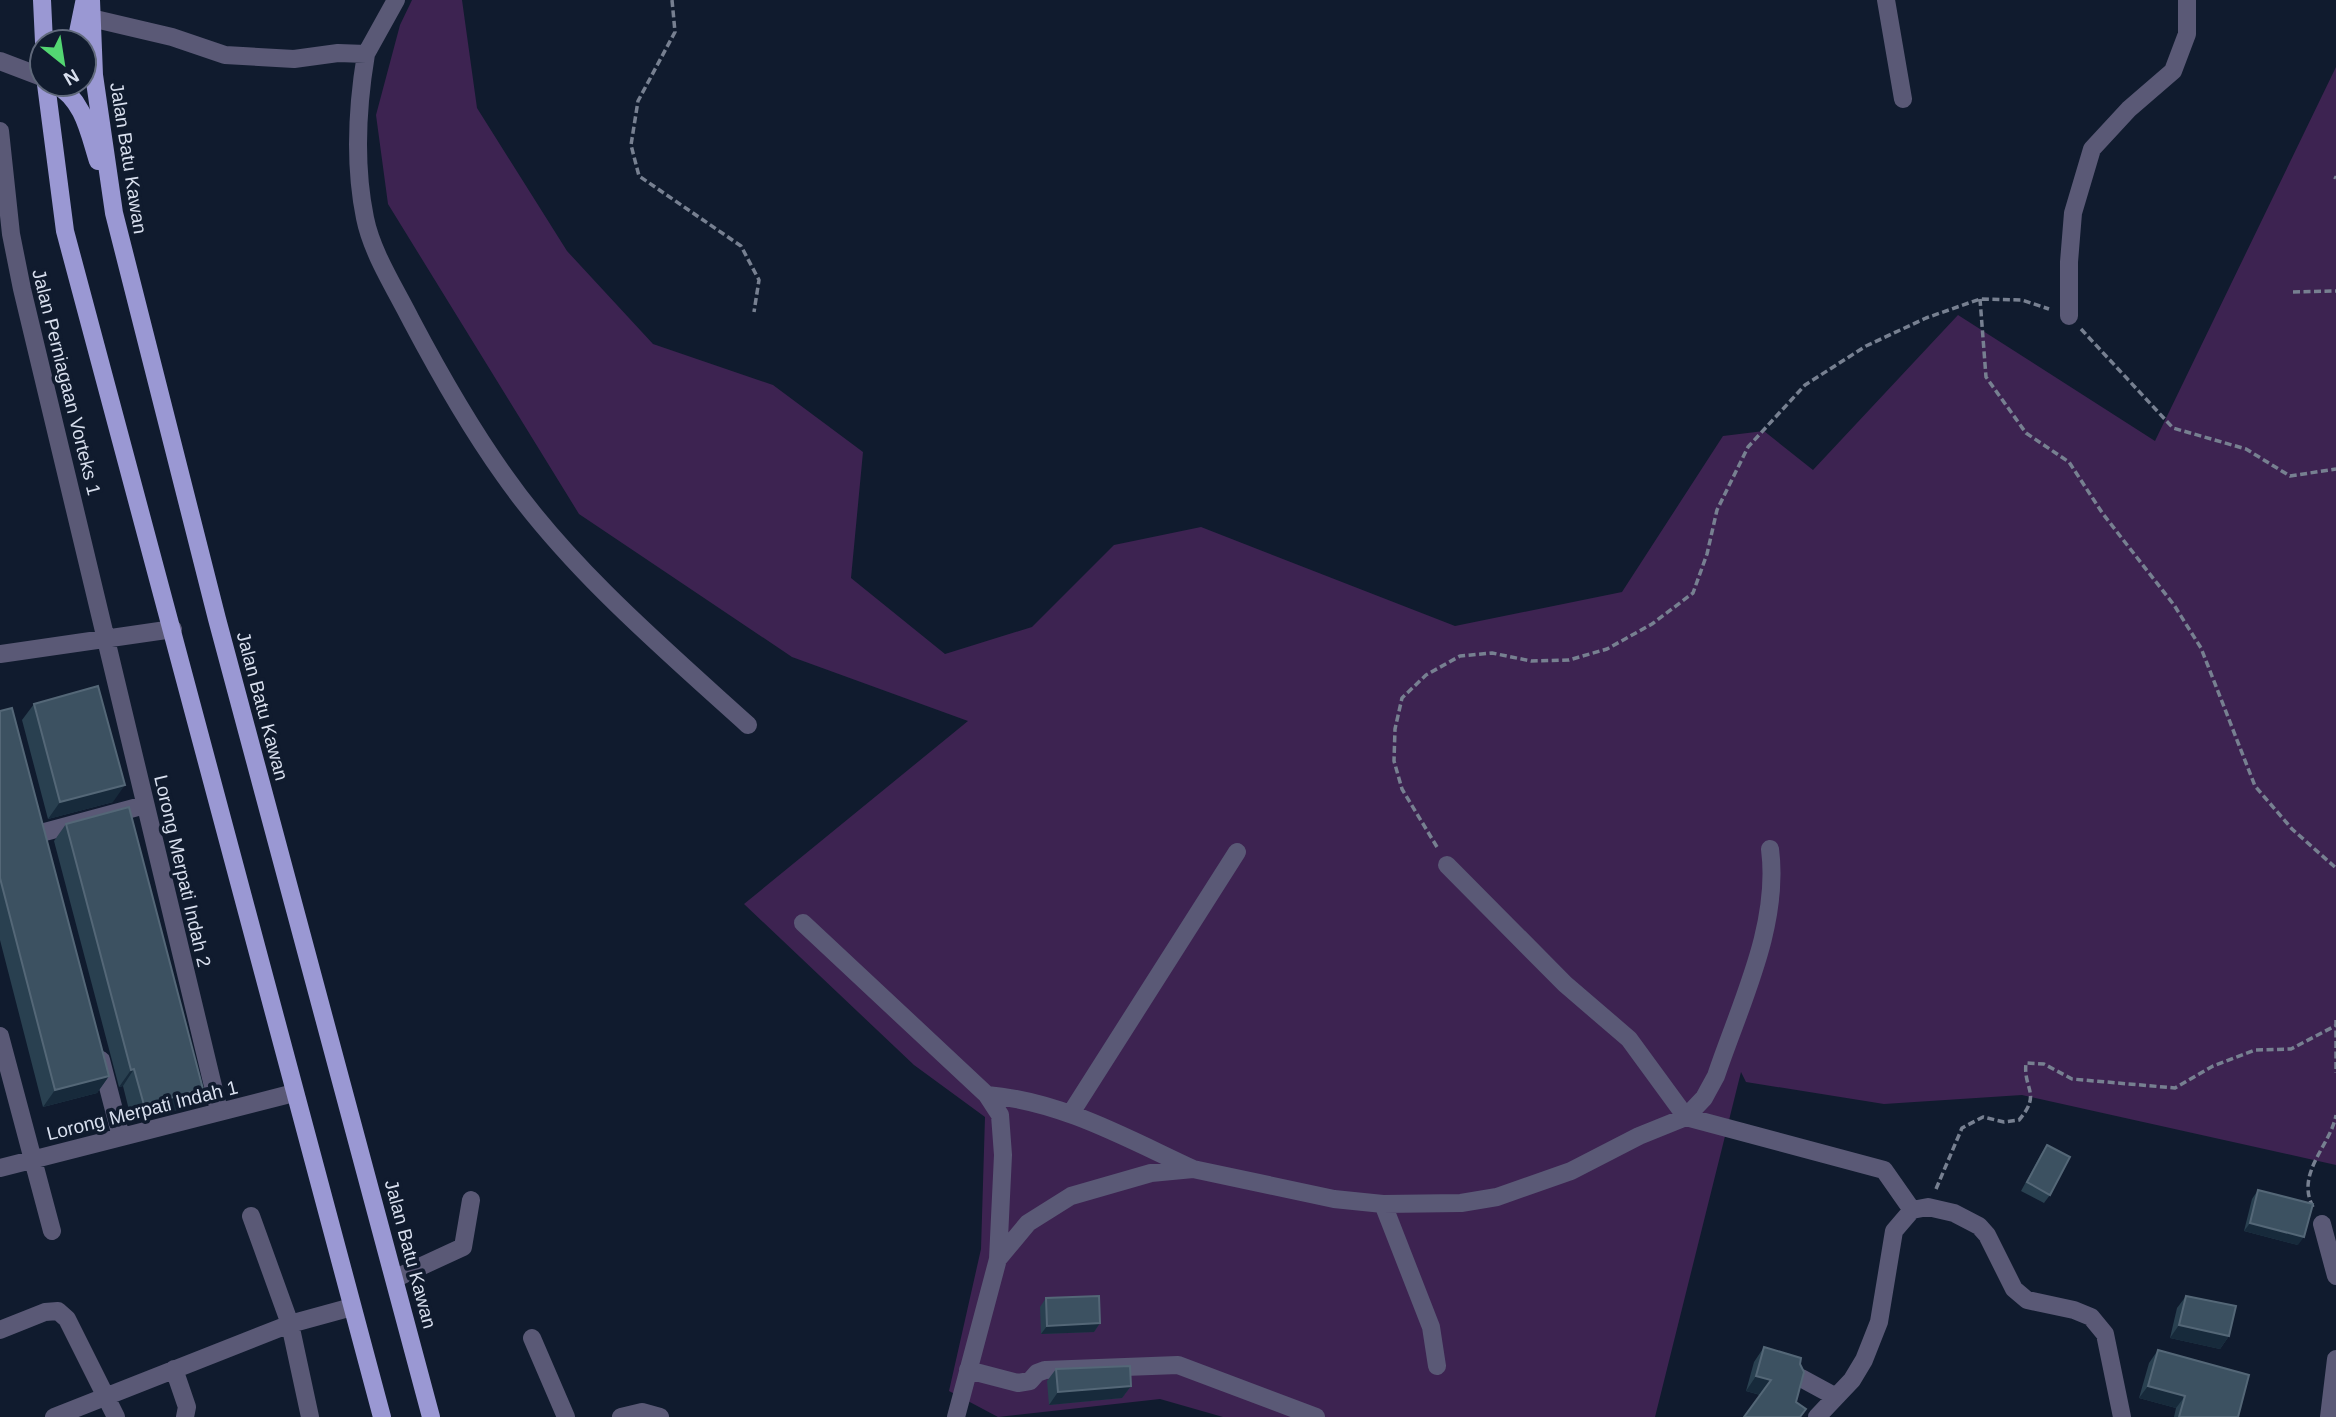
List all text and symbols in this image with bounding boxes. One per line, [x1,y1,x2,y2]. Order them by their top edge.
north arrow [28,28,98,98]
text: N [60,65,82,90]
street label: Jalan Batu Kawan [106,81,151,235]
street label: Jalan Perniagaan Vorteks 1 [28,267,105,497]
street label: Jalan Batu Kawan [233,629,292,783]
street label: Lorong Merpati Indah 2 [150,773,215,969]
street label: Lorong Merpati Indah 1 [44,1077,240,1144]
street label: Jalan Batu Kawan [381,1177,440,1331]

